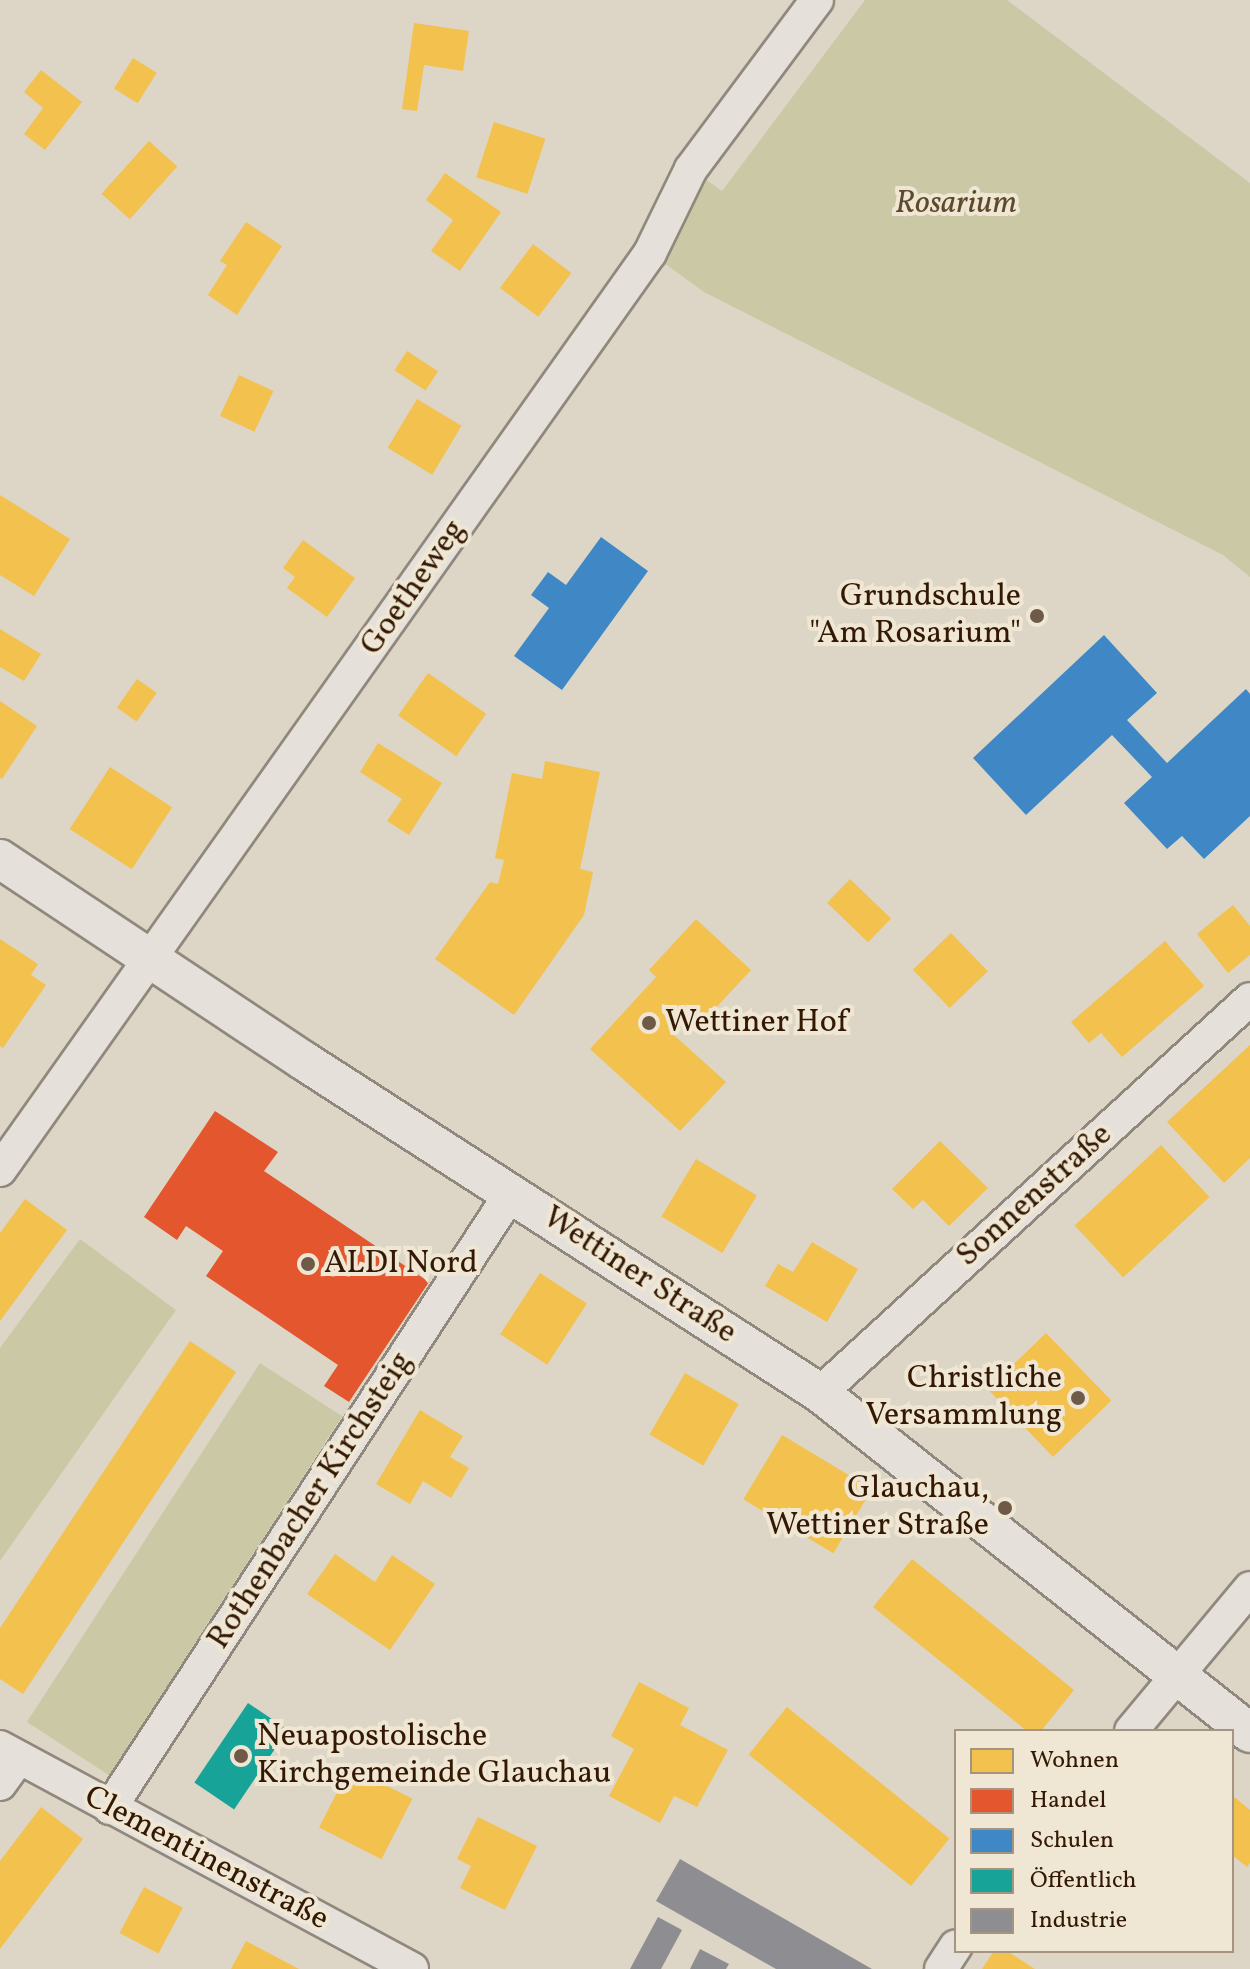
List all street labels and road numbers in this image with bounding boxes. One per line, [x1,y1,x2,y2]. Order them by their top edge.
street label: Goetheweg [353,513,475,663]
street label: Sonnenstraße [949,1116,1121,1276]
street label: Wettiner Straße [535,1199,743,1353]
street label: Rothenbacher Kirchsteig [200,1345,422,1657]
street label: Clementinenstraße [77,1778,335,1940]

